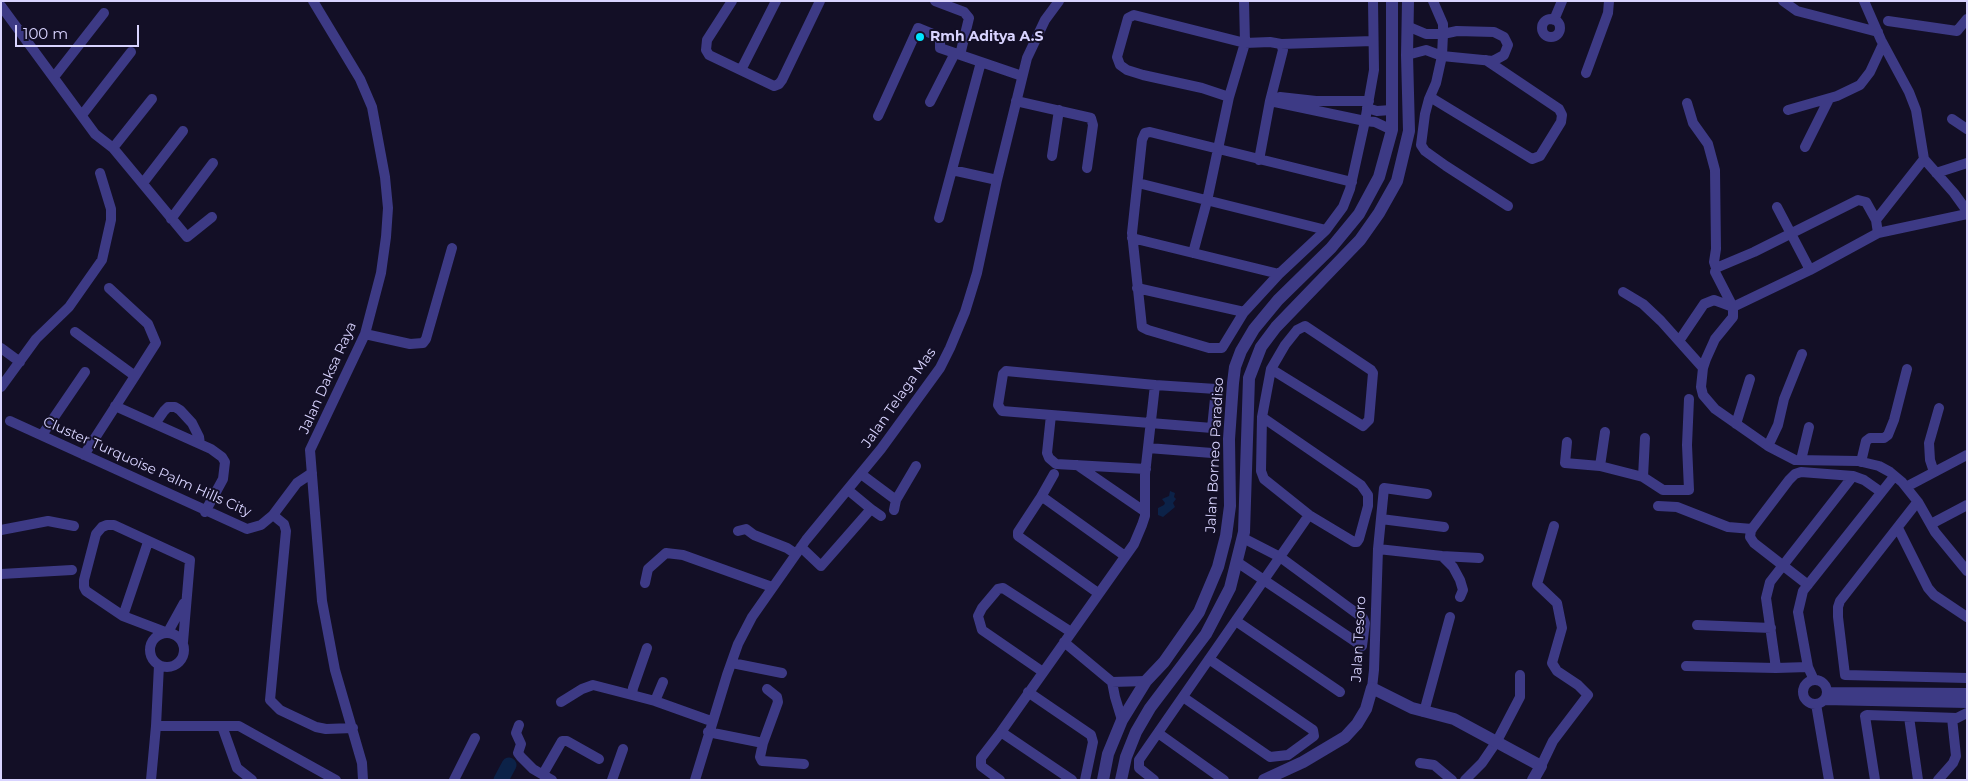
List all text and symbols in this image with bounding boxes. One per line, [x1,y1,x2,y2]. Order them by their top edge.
scale bar [18,15,141,47]
text: 100 m [23,24,68,43]
place label: Rmh Aditya A.S [930,29,1043,45]
marker: Rmh Aditya A.S [914,31,926,43]
street label: Jalan Daksa Raya [296,319,360,437]
street label: Jalan Telaga Mas [858,345,940,451]
street label: Jalan Borneo Paradiso [1203,377,1227,533]
street label: Cluster Turquoise Palm Hills City [40,413,254,521]
street label: Jalan Tesoro [1348,596,1370,682]

